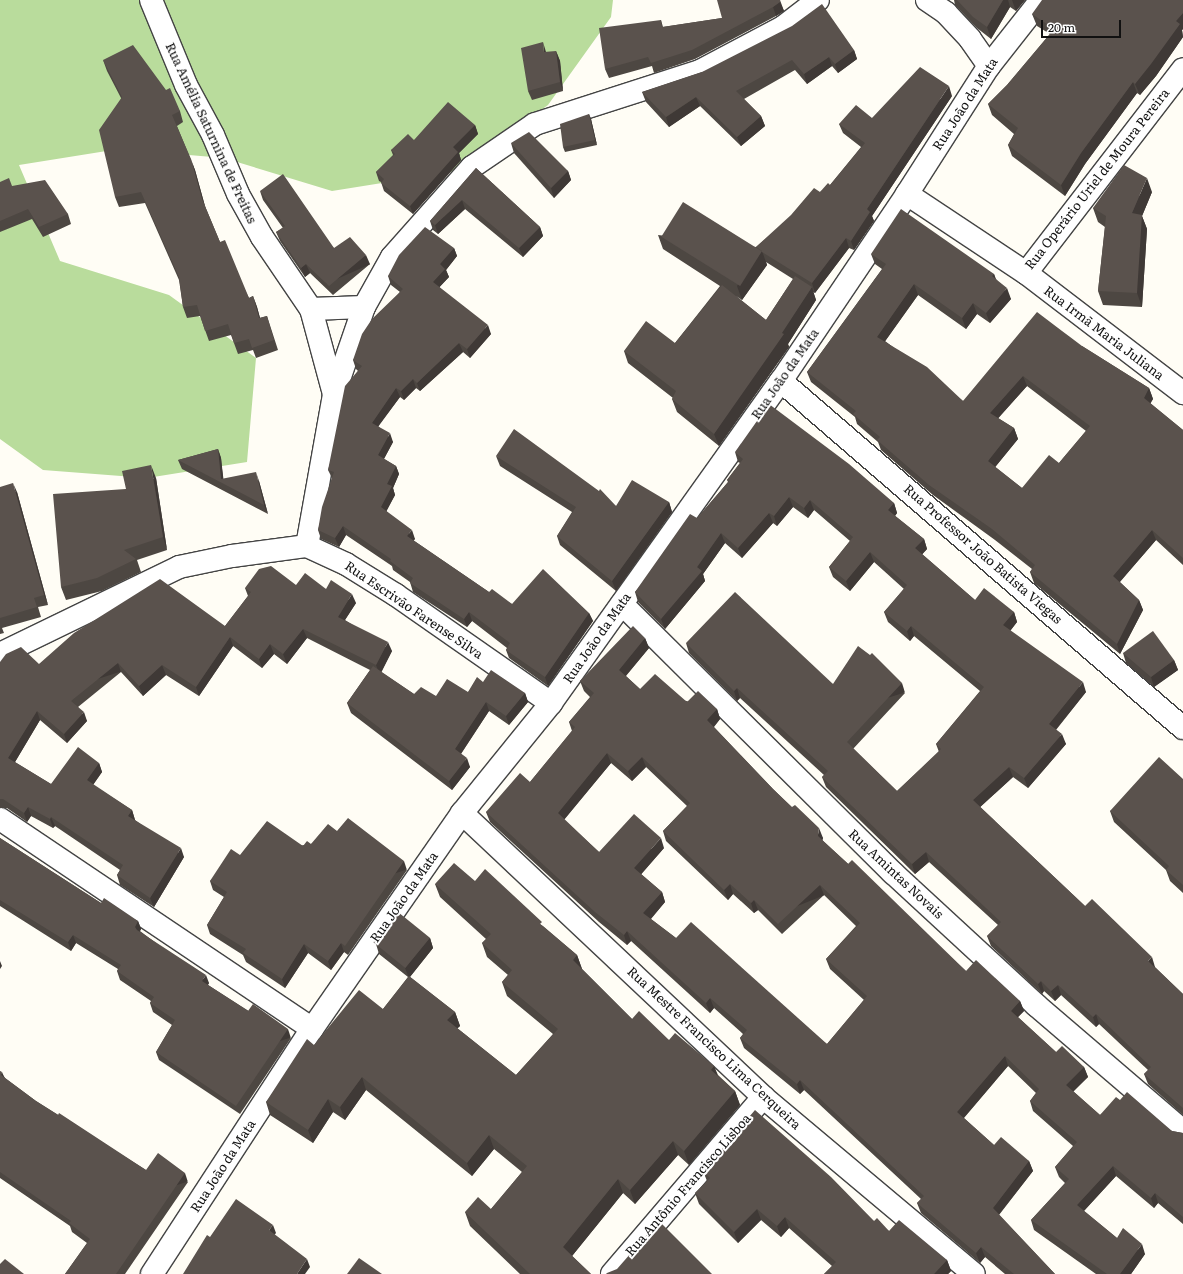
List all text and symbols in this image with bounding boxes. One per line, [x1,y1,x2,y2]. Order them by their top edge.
scale bar [1043,12,1123,38]
text: 20 m [1048,18,1075,36]
street label: Rua Amélia Saturnina de Freitas [162,40,260,226]
street label: Rua João da Mata [929,55,1001,153]
street label: Rua Operário Uriel de Moura Pereira [1021,85,1173,273]
street label: Rua Irmã Maria Juliana [1041,283,1167,383]
street label: Rua João da Mata [748,326,822,422]
street label: Rua Professor João Batista Viegas [901,481,1065,627]
street label: Rua Escrivão Farense Silva [342,558,486,662]
street label: Rua João da Mata [560,590,634,686]
street label: Rua Amintas Novais [845,826,947,922]
street label: Rua João da Mata [367,849,441,945]
street label: Rua Mestre Francisco Lima Cerqueira [624,963,804,1133]
street label: Rua Antônio Francisco Lisboa [622,1111,754,1259]
street label: Rua João da Mata [187,1117,259,1215]

